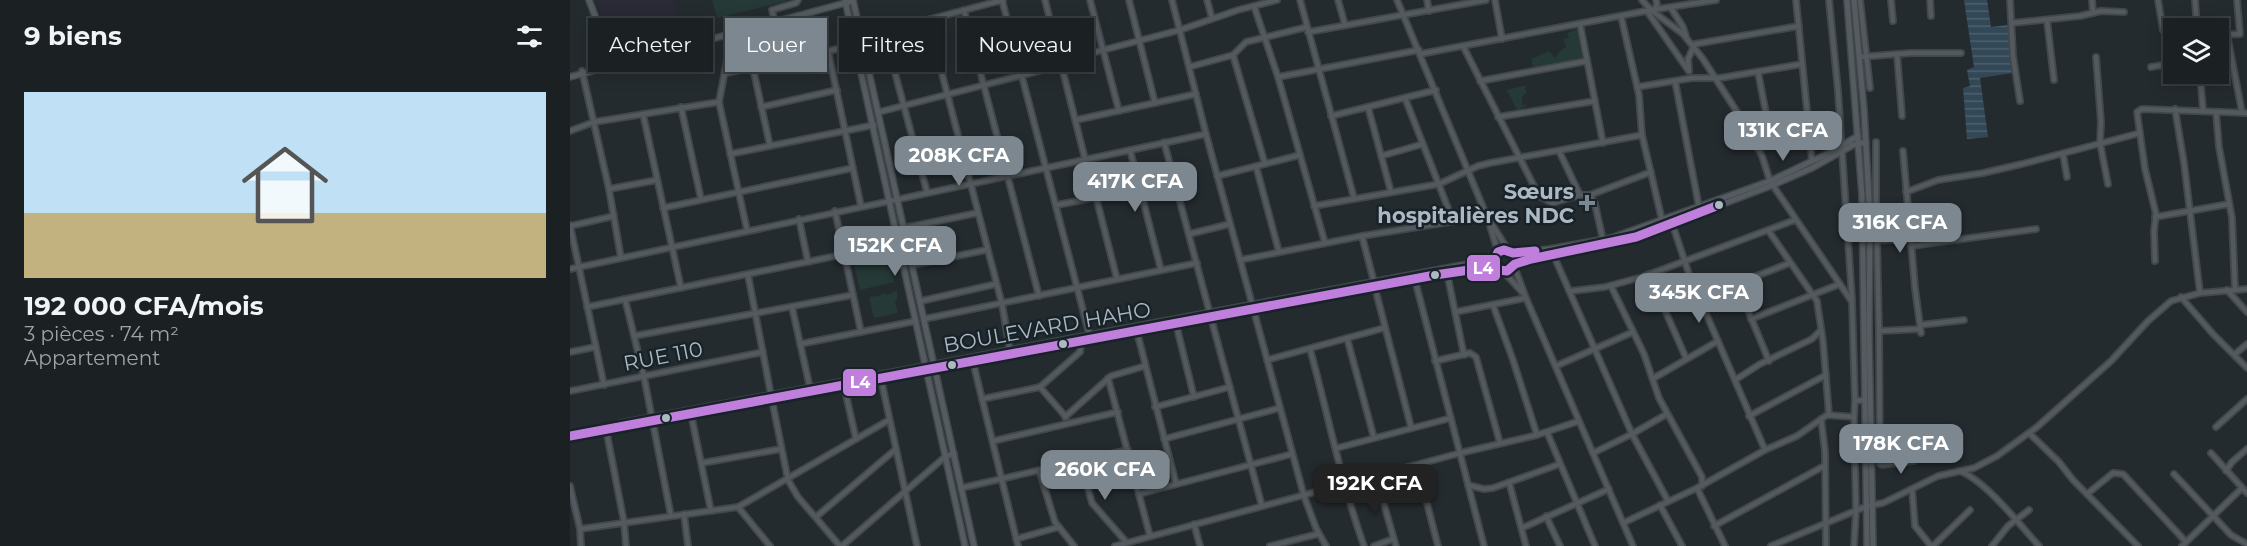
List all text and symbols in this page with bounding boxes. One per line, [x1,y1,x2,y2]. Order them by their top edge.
chip: Acheter [588,18,713,72]
chip: Louer [725,18,827,72]
chip: Filtres [839,18,945,72]
chip: Nouveau [957,18,1094,72]
map controls [2163,18,2229,84]
button: layers [2163,18,2229,84]
text: 9 biens [24,20,122,52]
icon: filters [513,20,546,53]
pin: 131K CFA [1721,111,1845,162]
text: 131K CFA [1738,118,1828,142]
icon: home [231,131,339,239]
pin: 208K CFA [897,136,1021,187]
text: 208K CFA [908,143,1010,167]
pin: 417K CFA [1073,162,1197,213]
text: 417K CFA [1087,169,1183,193]
place label: Sœurs hospitalières NDC [1377,179,1574,228]
marker: Sœurs hospitalières NDC [1578,194,1596,212]
unlabelled marker [1713,199,1725,211]
pin: 316K CFA [1838,203,1962,254]
text: 316K CFA [1853,210,1947,234]
pin: 152K CFA [833,226,957,277]
text: 152K CFA [848,233,942,257]
line badge: L4 [1466,254,1501,282]
text: L4 [1473,259,1493,278]
unlabelled marker [1429,269,1441,281]
pin: 345K CFA [1637,273,1761,324]
text: 345K CFA [1649,280,1749,304]
text: 192 000 CFA/mois [24,290,264,322]
street label: BOULEVARD HAHO [941,296,1153,358]
text: 3 pièces · 74 m² [24,322,179,346]
street label: RUE 110 [621,336,705,376]
unlabelled marker [1057,338,1069,350]
text: Appartement [24,346,160,370]
unlabelled marker [946,359,958,371]
line badge: L4 [842,368,877,397]
text: L4 [850,373,870,392]
unlabelled marker [660,412,672,424]
pin: 178K CFA [1839,424,1963,475]
text: 178K CFA [1853,431,1949,455]
pin: 260K CFA [1043,450,1167,501]
text: 260K CFA [1055,457,1155,481]
pin: 192K CFA [1313,464,1437,515]
text: 192K CFA [1328,471,1422,495]

